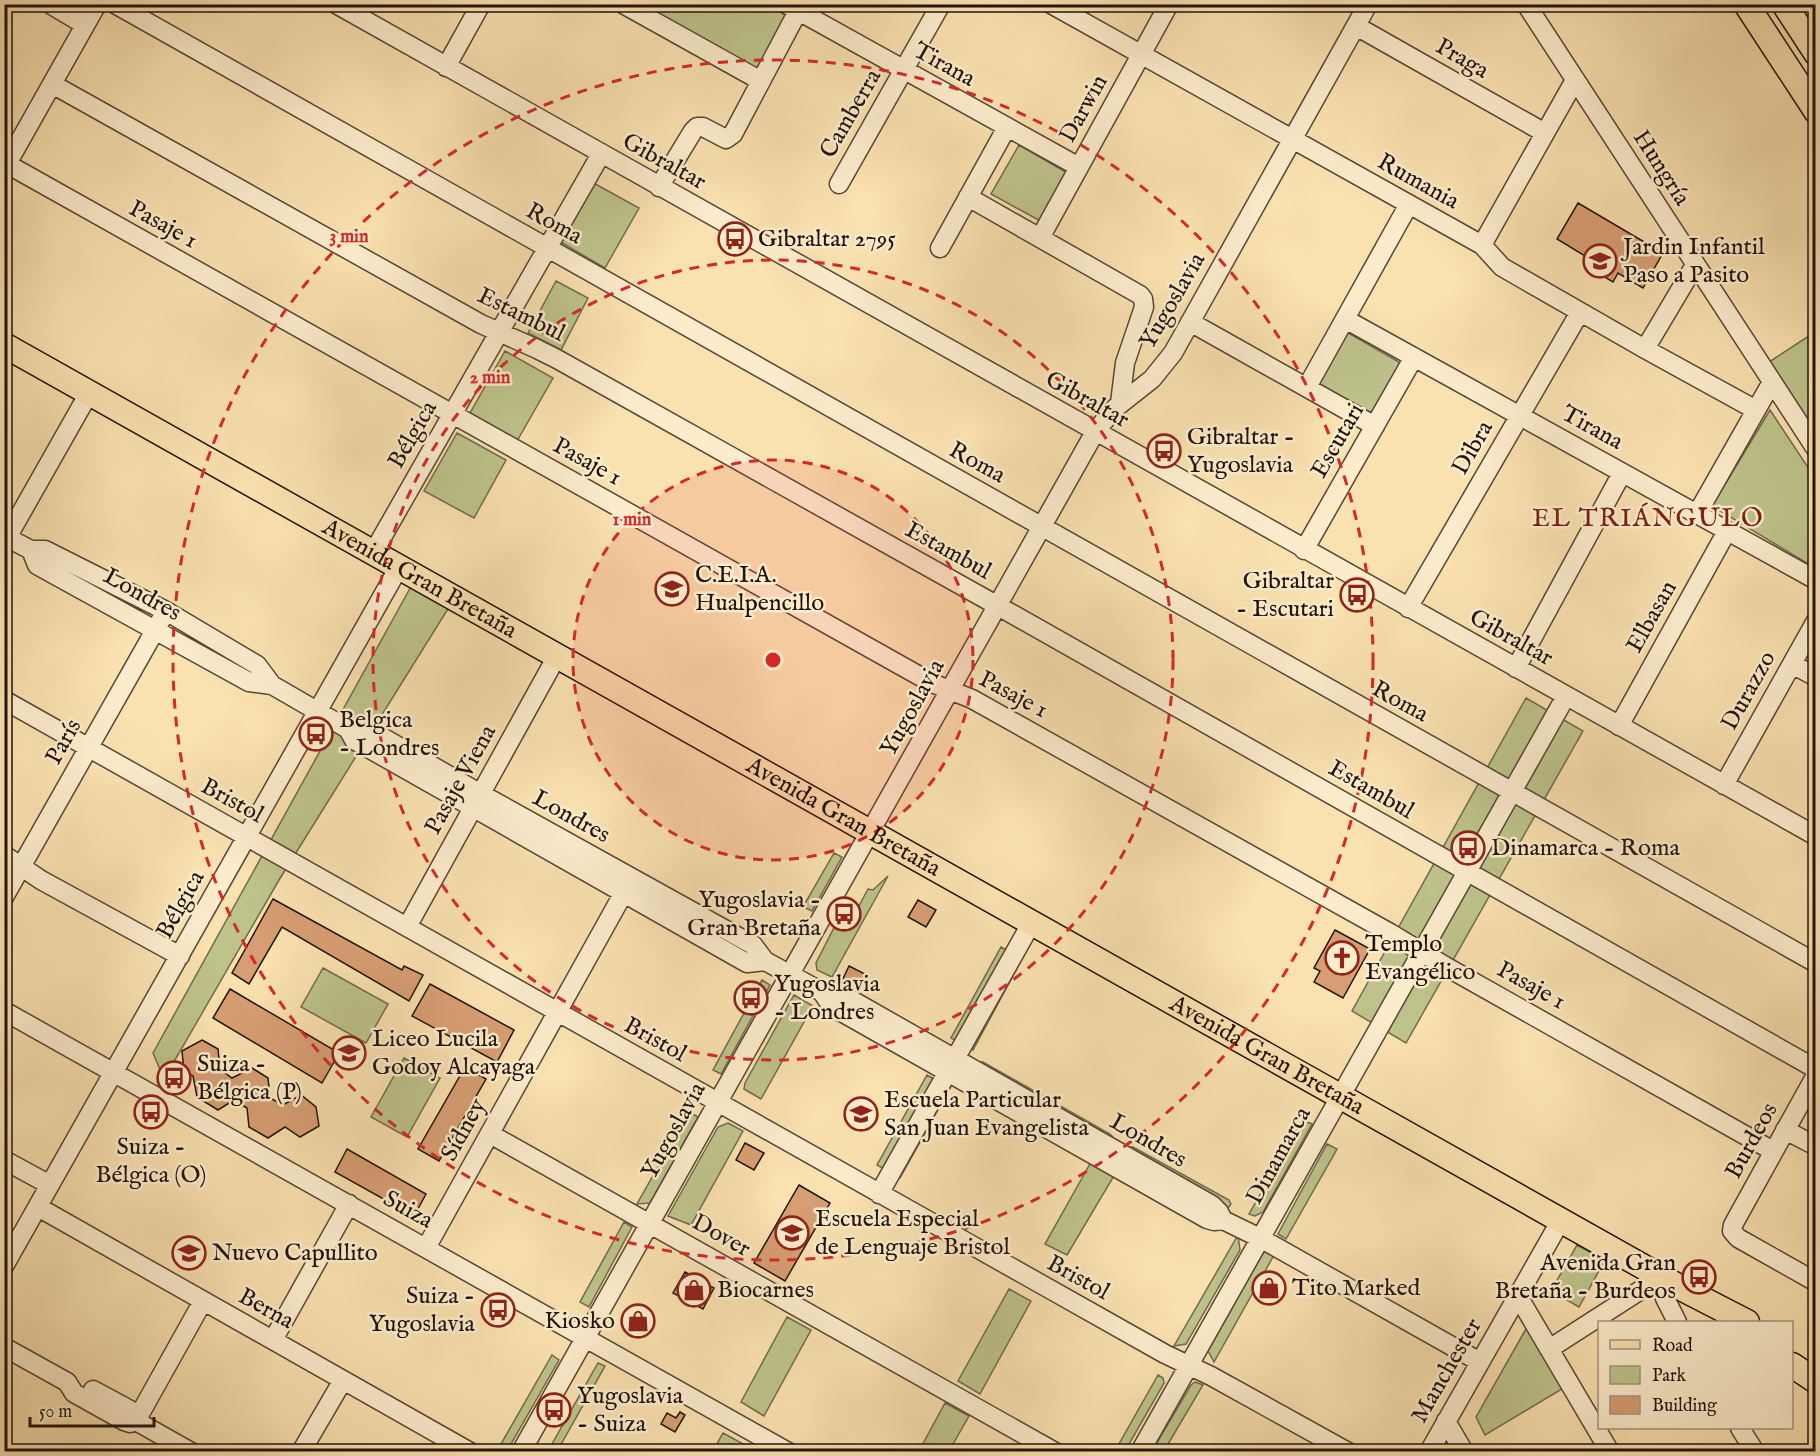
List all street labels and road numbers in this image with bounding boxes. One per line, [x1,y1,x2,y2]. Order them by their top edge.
street label: Praga [1430,31,1495,87]
street label: Tirana [908,35,981,95]
street label: Camberra [813,63,889,164]
street label: Darwin [1053,69,1115,149]
street label: Hungría [1625,124,1697,212]
street label: Gibraltar [617,126,712,198]
street label: Rumania [1372,147,1465,217]
street label: Pasaje 1 [123,194,203,256]
street label: Roma [520,196,588,252]
street label: Yugoslavia [1133,247,1213,355]
street label: Estambul [472,280,570,350]
street label: Gibraltar [1040,364,1135,436]
street label: Bélgica [381,395,445,475]
street label: Escutari [1304,398,1372,484]
street label: Tirana [1556,398,1629,458]
street label: Dibra [1445,415,1501,481]
street label: Pasaje 1 [547,431,627,493]
street label: Roma [943,435,1011,491]
street label: Avenida Gran Bretaña [316,511,523,646]
street label: Estambul [899,515,997,588]
street label: Londres [98,561,186,629]
street label: Elbasan [1620,575,1685,659]
street label: Gibraltar [1464,602,1559,674]
street label: Durazzo [1715,646,1783,736]
street label: Yugoslavia [874,654,953,762]
street label: Pasaje 1 [973,664,1053,726]
street label: Roma [1366,674,1434,730]
street label: París [39,714,89,770]
street label: Pasaje Viena [418,719,504,840]
street label: Avenida Gran Bretaña [740,749,947,884]
street label: Estambul [1323,753,1420,827]
street label: Bristol [195,771,269,831]
street label: Londres [527,783,615,851]
street label: Bélgica [150,865,213,945]
street label: Pasaje 1 [1491,955,1571,1017]
street label: Avenida Gran Bretaña [1163,988,1370,1123]
street label: Bristol [618,1010,692,1070]
street label: Yugoslavia [635,1077,714,1185]
street label: Sídney [434,1093,494,1167]
street label: Burdeos [1718,1097,1786,1185]
street label: Dinamarca [1239,1101,1319,1210]
street label: Londres [1104,1107,1192,1175]
street label: Suiza [377,1184,439,1237]
street label: Dover [686,1207,756,1265]
street label: Bristol [1041,1248,1115,1308]
street label: Berna [233,1281,300,1337]
street label: Manchester [1405,1313,1490,1429]

